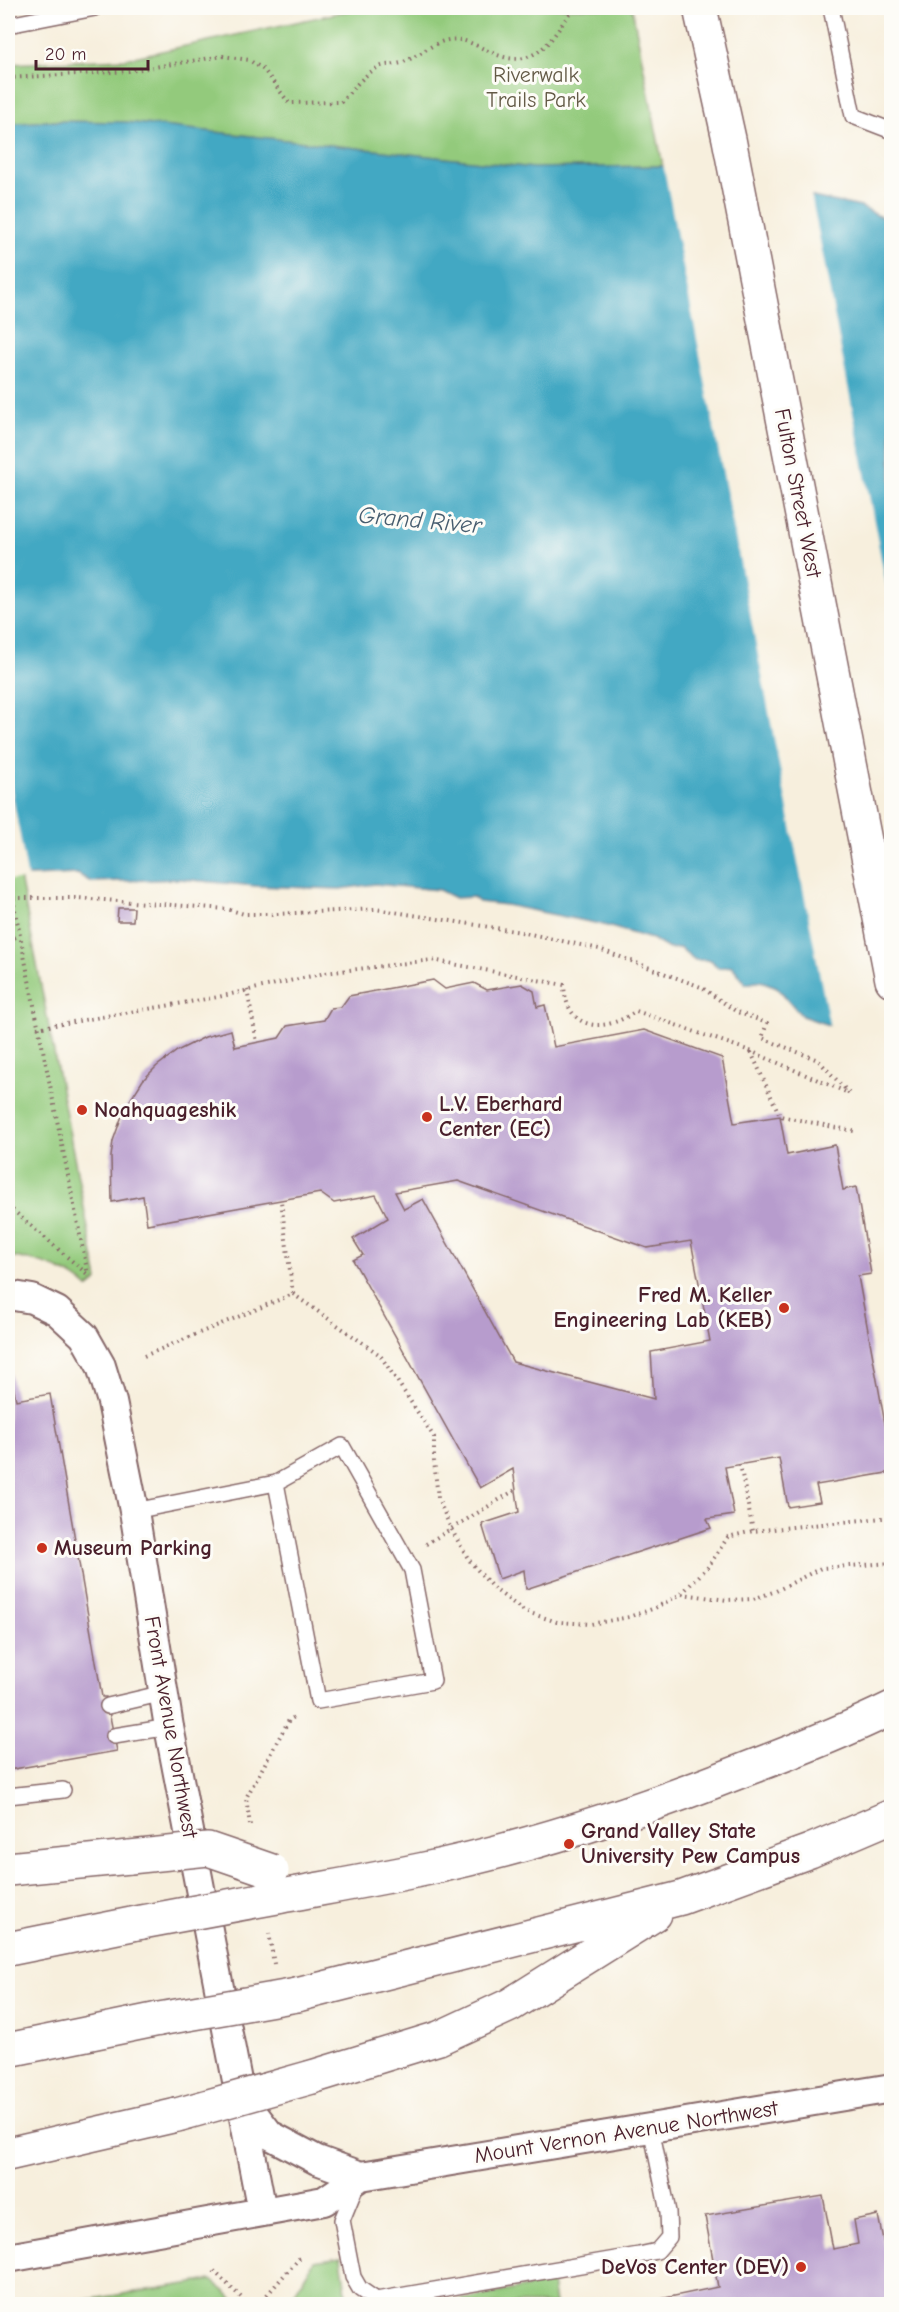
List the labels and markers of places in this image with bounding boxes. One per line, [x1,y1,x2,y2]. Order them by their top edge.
place label: L.V. Eberhard Center (EC) [439,1091,562,1142]
place label: Noahquageshik [94,1097,236,1123]
marker: Noahquageshik [75,1103,89,1117]
marker: L.V. Eberhard Center (EC) [420,1110,434,1124]
place label: Fred M. Keller Engineering Lab (KEB) [554,1282,772,1333]
marker: Fred M. Keller Engineering Lab (KEB) [777,1301,791,1315]
place label: Museum Parking [54,1535,212,1561]
marker: Museum Parking [35,1541,49,1555]
place label: Grand Valley State University Pew Campus [581,1818,800,1869]
marker: Grand Valley State University Pew Campus [562,1837,576,1851]
place label: DeVos Center (DEV) [601,2254,789,2280]
marker: DeVos Center (DEV) [794,2260,808,2274]

